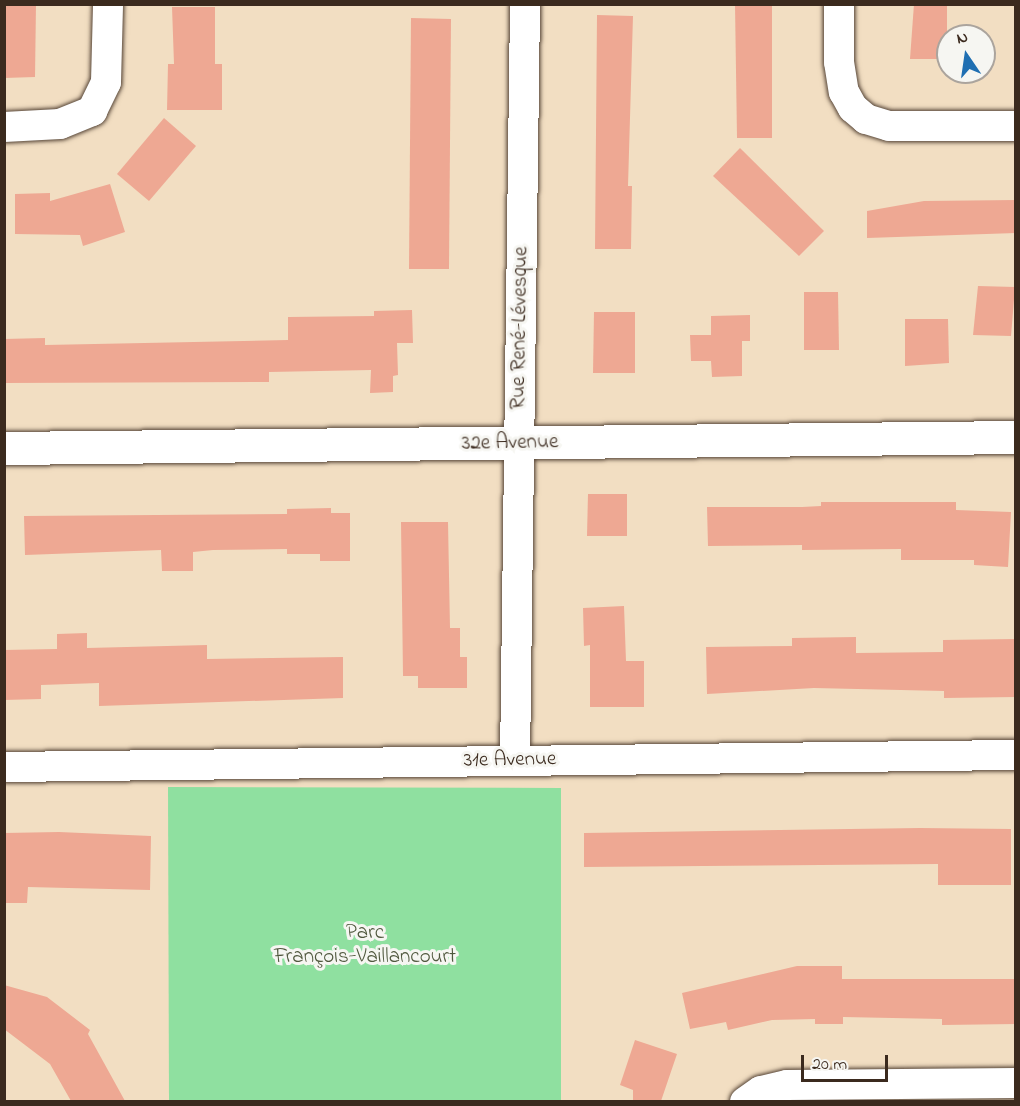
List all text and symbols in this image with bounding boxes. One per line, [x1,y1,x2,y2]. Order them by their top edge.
north arrow [936,24,996,84]
text: N [954,26,970,51]
street label: Rue René-Lévesque [506,246,534,410]
street label: 32e Avenue [462,430,558,456]
street label: 31e Avenue [463,747,557,773]
park label: Parc François-Vaillancourt [274,920,456,970]
scale bar [804,1043,891,1081]
text: 20 m [812,1052,847,1078]

